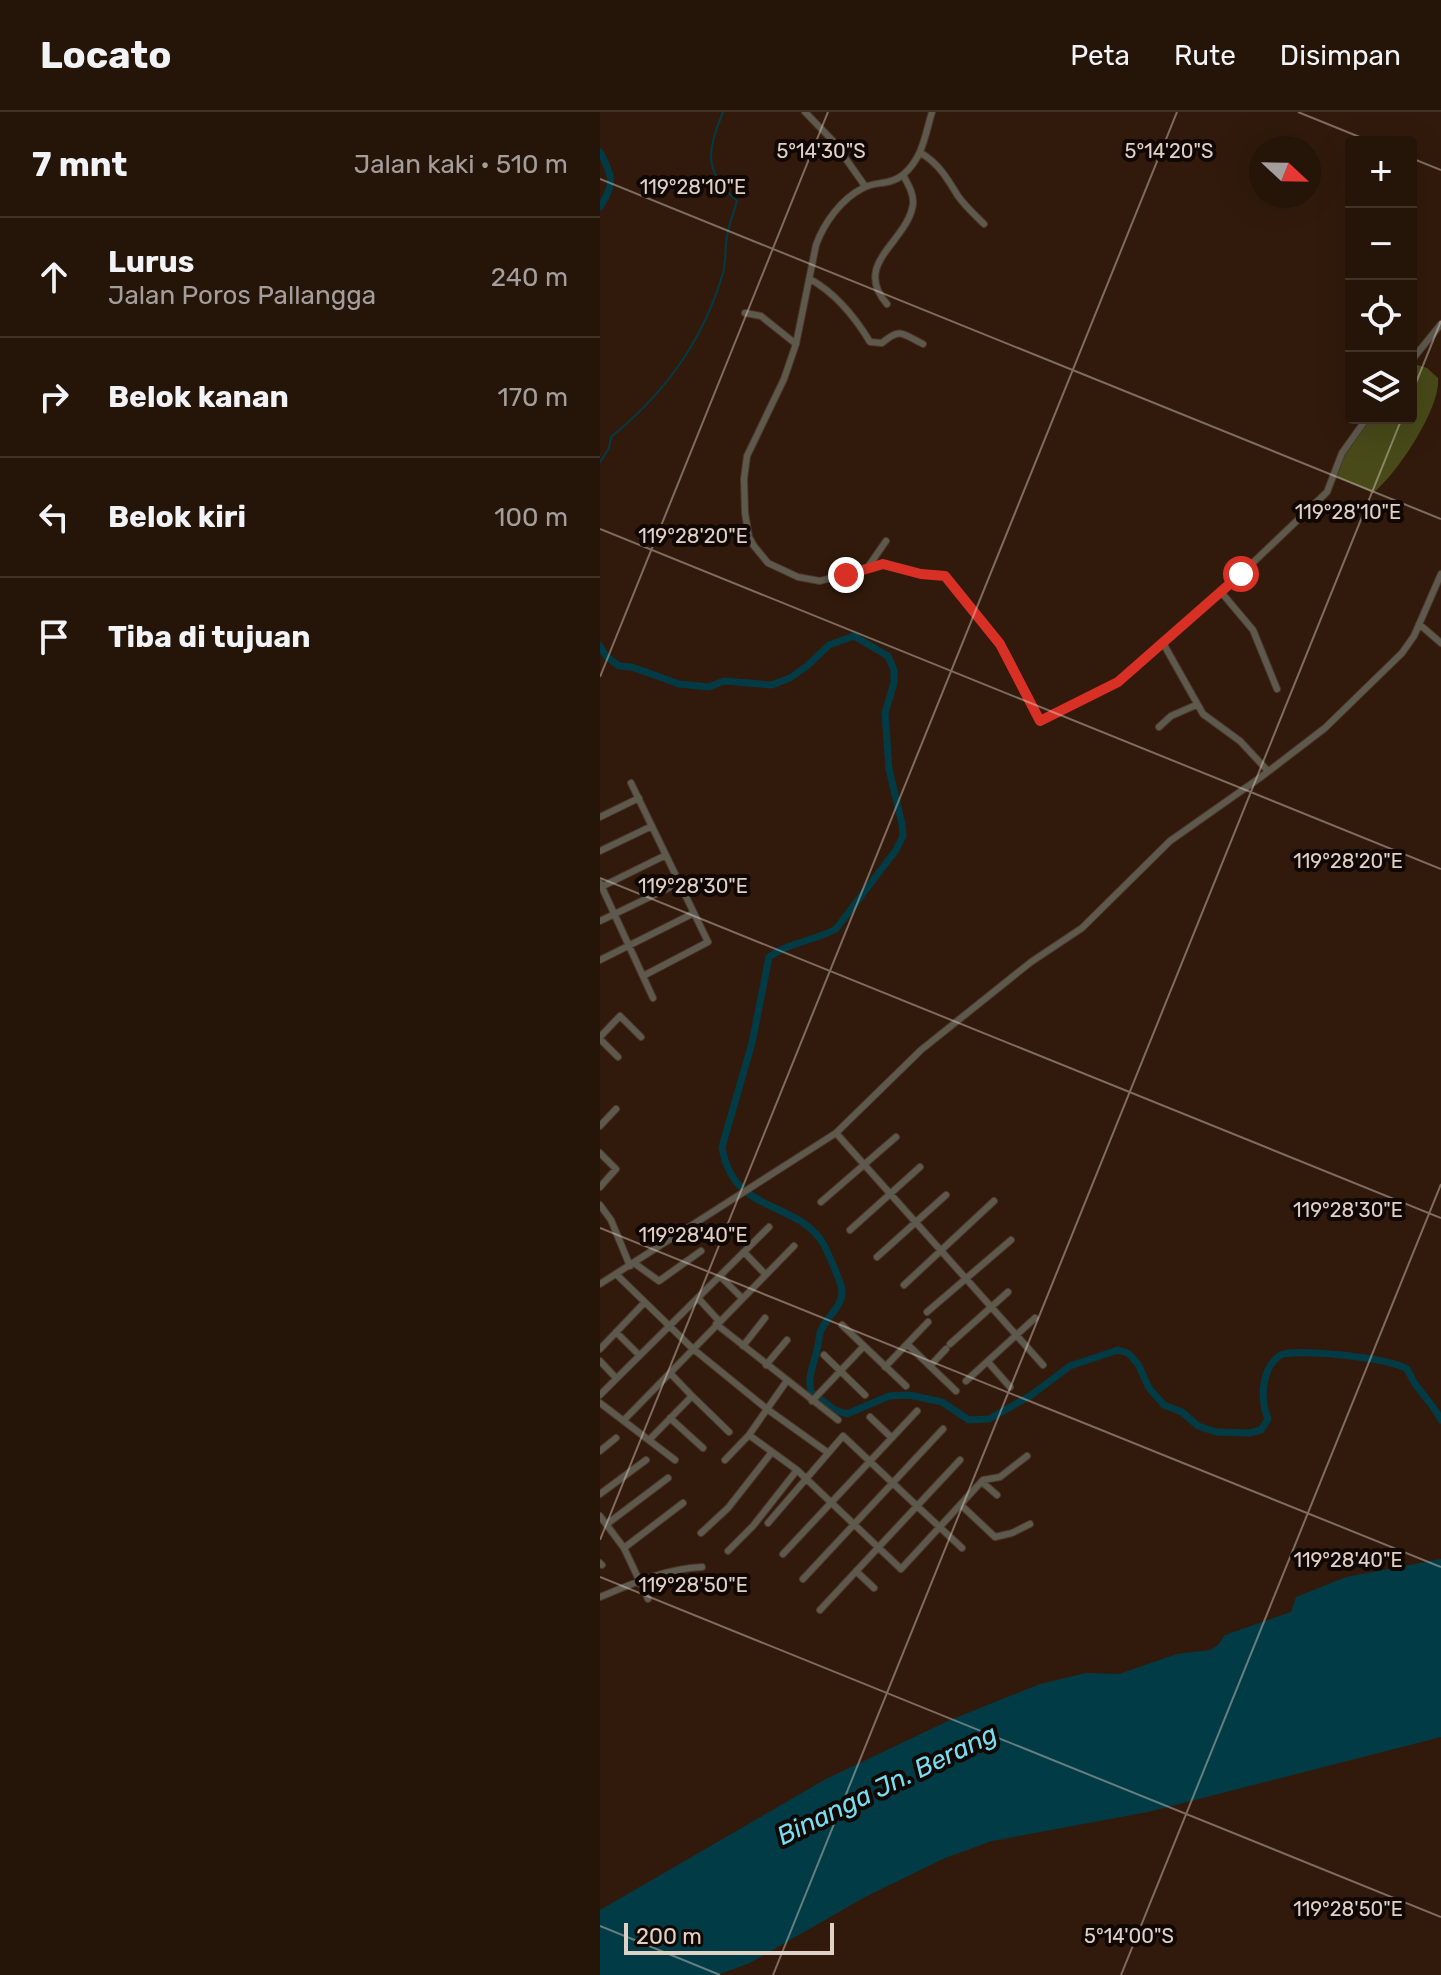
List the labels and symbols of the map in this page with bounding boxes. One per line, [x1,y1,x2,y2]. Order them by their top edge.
north arrow [1249,136,1321,208]
text: 5°14'30"S [776,139,866,163]
text: 5°14'20"S [1125,139,1213,163]
text: 119°28'10"E [640,175,746,199]
text: 119°28'10"E [1295,500,1401,524]
text: 119°28'20"E [638,524,748,548]
route start [1223,556,1259,592]
route end [828,557,864,593]
text: 119°28'20"E [1293,849,1403,873]
text: 119°28'30"E [638,874,748,898]
text: 119°28'30"E [1293,1198,1403,1222]
text: 119°28'40"E [638,1223,748,1247]
text: 119°28'40"E [1293,1548,1403,1572]
text: 119°28'50"E [638,1573,748,1597]
water label: Binanga Jn. Berang [772,1718,1002,1852]
text: 119°28'50"E [1293,1897,1403,1921]
scale bar [624,1919,834,1955]
text: 5°14'00"S [1084,1924,1174,1948]

